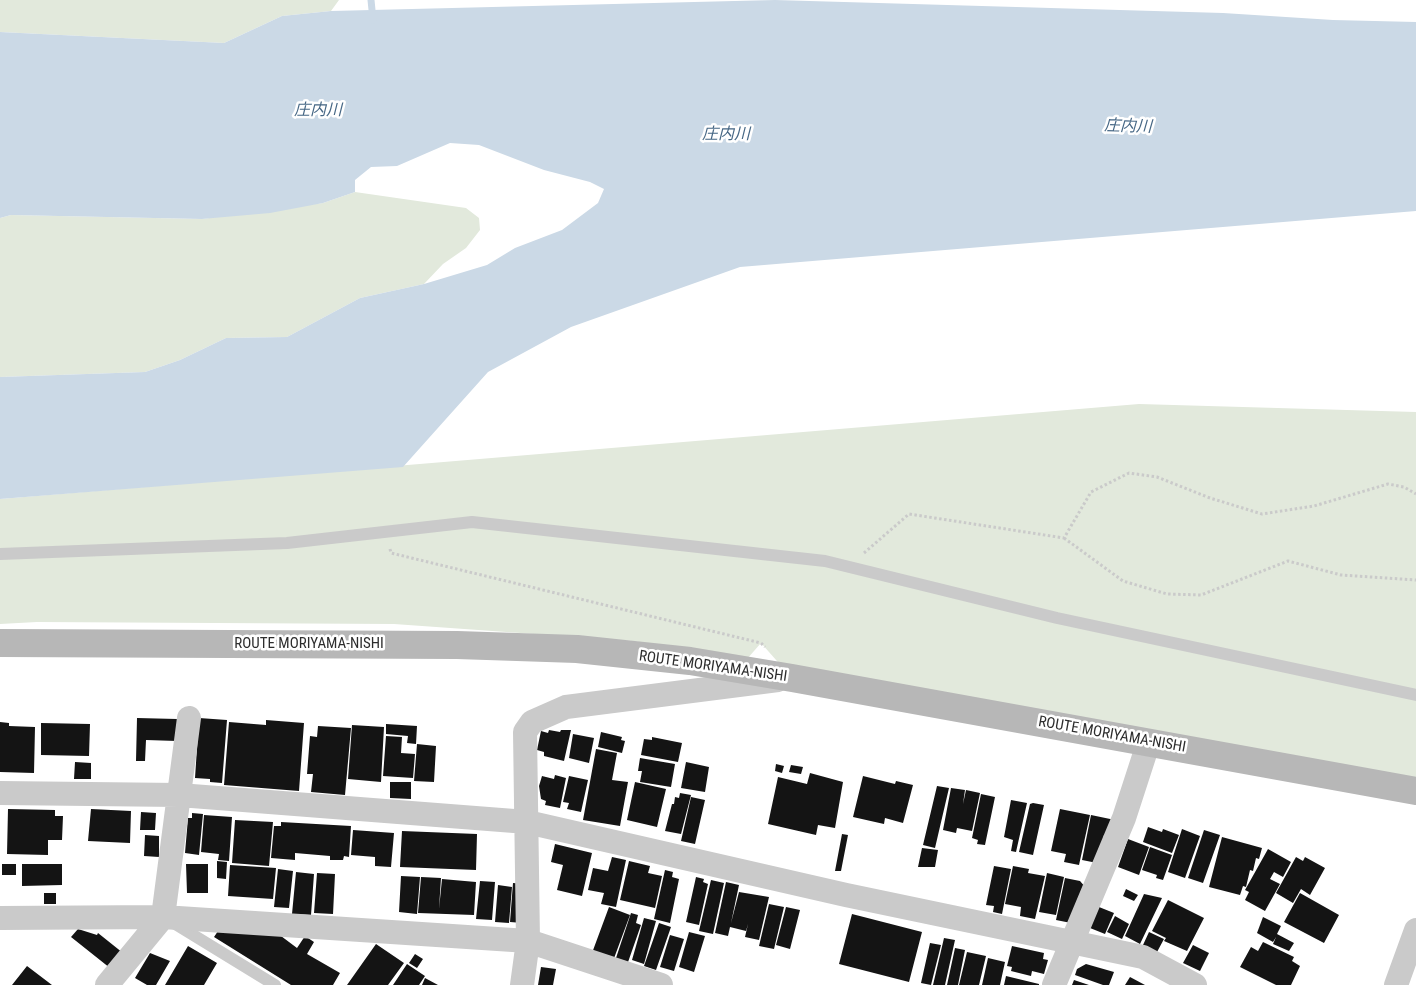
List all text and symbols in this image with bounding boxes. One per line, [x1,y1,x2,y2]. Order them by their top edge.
water label: 庄内川 [294,101,342,121]
water label: 庄内川 [1104,117,1152,137]
water label: 庄内川 [702,125,750,145]
street label: ROUTE MORIYAMA-NISHI [234,635,384,653]
street label: ROUTE MORIYAMA-NISHI [638,648,788,686]
street label: ROUTE MORIYAMA-NISHI [1037,713,1187,757]

